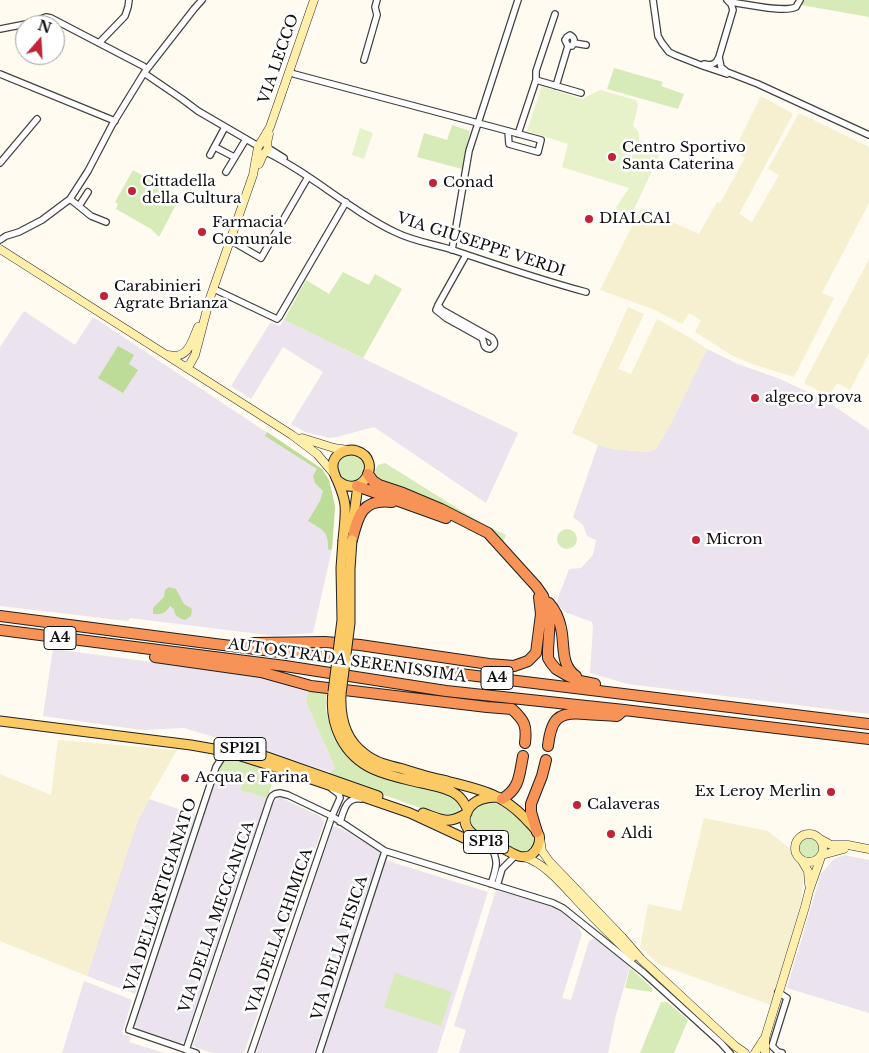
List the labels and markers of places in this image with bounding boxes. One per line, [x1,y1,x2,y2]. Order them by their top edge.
place label: Centro Sportivo Santa Caterina [622,139,746,174]
marker: Centro Sportivo Santa Caterina [606,151,618,163]
place label: Cittadella della Cultura [142,173,241,208]
place label: Conad [443,174,494,192]
marker: Conad [427,177,439,189]
marker: Cittadella della Cultura [126,185,138,197]
place label: DIALCA1 [599,210,671,228]
marker: DIALCA1 [583,213,595,225]
place label: Farmacia Comunale [212,214,292,249]
marker: Farmacia Comunale [196,226,208,238]
place label: Carabinieri Agrate Brianza [114,278,228,313]
marker: Carabinieri Agrate Brianza [98,290,110,302]
place label: algeco prova [765,389,862,407]
marker: algeco prova [749,392,761,404]
place label: Micron [706,531,763,549]
marker: Micron [690,534,702,546]
place label: Acqua e Farina [195,769,308,787]
marker: Acqua e Farina [179,772,191,784]
place label: Ex Leroy Merlin [695,783,821,801]
marker: Ex Leroy Merlin [825,786,837,798]
place label: Calaveras [587,796,660,814]
marker: Calaveras [571,799,583,811]
place label: Aldi [621,825,653,843]
marker: Aldi [605,828,617,840]

